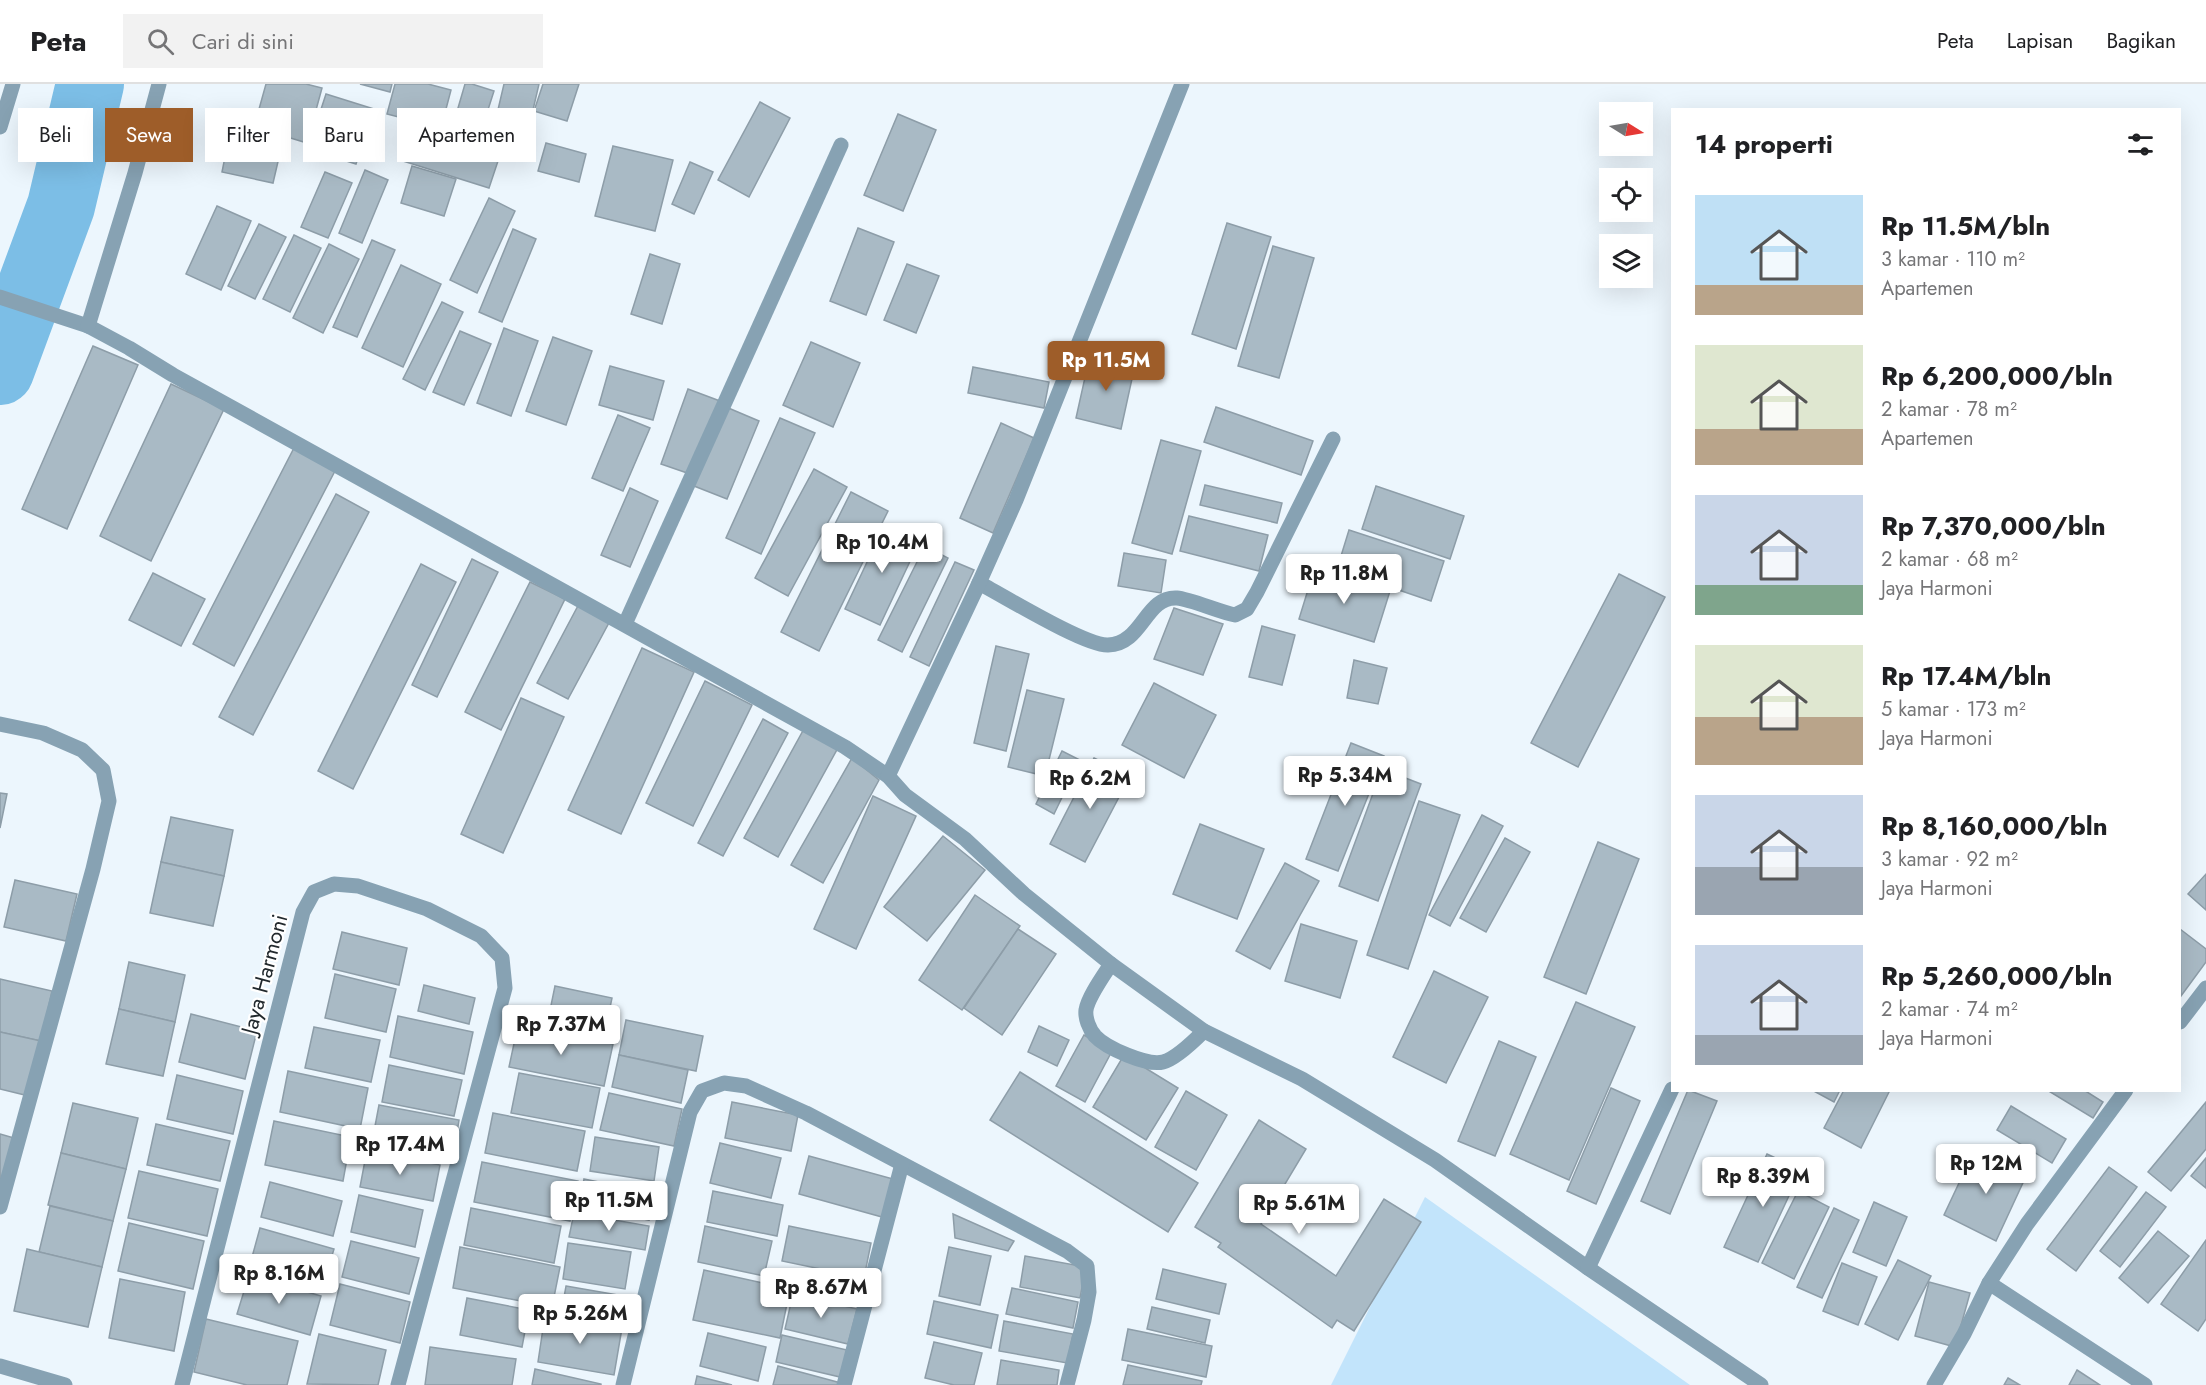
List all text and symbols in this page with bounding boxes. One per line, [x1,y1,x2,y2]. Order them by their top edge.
search box [123,14,543,68]
text: Peta [30,21,87,62]
icon: search [144,25,177,58]
text: Cari di sini [192,25,294,57]
text: Peta [1937,26,1974,56]
text: Lapisan [2007,26,2073,56]
text: Bagikan [2106,26,2176,56]
north arrow [1599,102,1653,156]
map controls [1599,102,1653,288]
chip: Beli [18,108,93,162]
chip: Sewa [105,108,193,162]
chip: Filter [205,108,291,162]
chip: Baru [303,108,385,162]
chip: Apartemen [397,108,536,162]
text: 14 properti [1695,125,1833,163]
icon: filters [2124,128,2157,161]
button: locate [1599,168,1653,222]
text: Rp 11.5M/bln [1881,207,2050,245]
icon: home [1743,219,1815,291]
button: layers [1599,234,1653,288]
text: 3 kamar · 110 m² [1881,245,2025,274]
text: Apartemen [1881,274,1974,303]
pin: Rp 11.5M [1044,341,1168,392]
text: Rp 11.5M [1062,346,1150,375]
text: Rp 6,200,000/bln [1881,357,2113,395]
icon: home [1743,369,1815,441]
text: 2 kamar · 78 m² [1881,395,2017,424]
text: Apartemen [1881,424,1974,453]
text: Rp 7,370,000/bln [1881,507,2106,545]
icon: home [1743,519,1815,591]
pin: Rp 10.4M [820,523,944,574]
text: Rp 10.4M [836,528,928,557]
text: 2 kamar · 68 m² [1881,545,2018,574]
pin: Rp 11.8M [1282,554,1406,605]
text: Rp 11.8M [1300,559,1388,588]
text: Jaya Harmoni [1881,574,1993,603]
text: Rp 17.4M/bln [1881,657,2051,695]
icon: home [1743,669,1815,741]
text: 5 kamar · 173 m² [1881,695,2026,724]
text: Jaya Harmoni [1881,724,1993,753]
pin: Rp 5.34M [1283,756,1407,807]
pin: Rp 6.2M [1035,759,1145,810]
text: Rp 5.34M [1298,761,1392,790]
text: Rp 6.2M [1049,764,1131,793]
text: Rp 8,160,000/bln [1881,807,2108,845]
icon: home [1743,819,1815,891]
text: 3 kamar · 92 m² [1881,845,2018,874]
text: Jaya Harmoni [1881,874,1993,903]
street label: Jaya Harmoni [232,910,295,1040]
text: Rp 5,260,000/bln [1881,957,2112,995]
icon: home [1743,969,1815,1041]
text: 2 kamar · 74 m² [1881,995,2018,1024]
pin: Rp 7.37M [499,1005,623,1056]
text: Rp 7.37M [516,1010,606,1039]
text: Jaya Harmoni [1881,1024,1993,1053]
pin: Rp 17.4M [338,1125,462,1176]
text: Rp 17.4M [355,1130,445,1159]
pin: Rp 12M [1937,1144,2035,1195]
text: Rp 12M [1950,1149,2022,1178]
pin: Rp 8.39M [1701,1157,1825,1208]
text: Rp 8.39M [1716,1162,1810,1191]
pin: Rp 11.5M [547,1181,671,1232]
pin: Rp 5.61M [1237,1184,1361,1235]
text: Rp 11.5M [565,1186,653,1215]
text: Rp 5.61M [1253,1189,1345,1218]
pin: Rp 8.16M [217,1254,341,1305]
text: Rp 8.16M [233,1259,325,1288]
pin: Rp 8.67M [759,1268,883,1319]
text: Rp 8.67M [774,1273,868,1302]
pin: Rp 5.26M [518,1294,642,1345]
text: Rp 5.26M [533,1299,627,1328]

